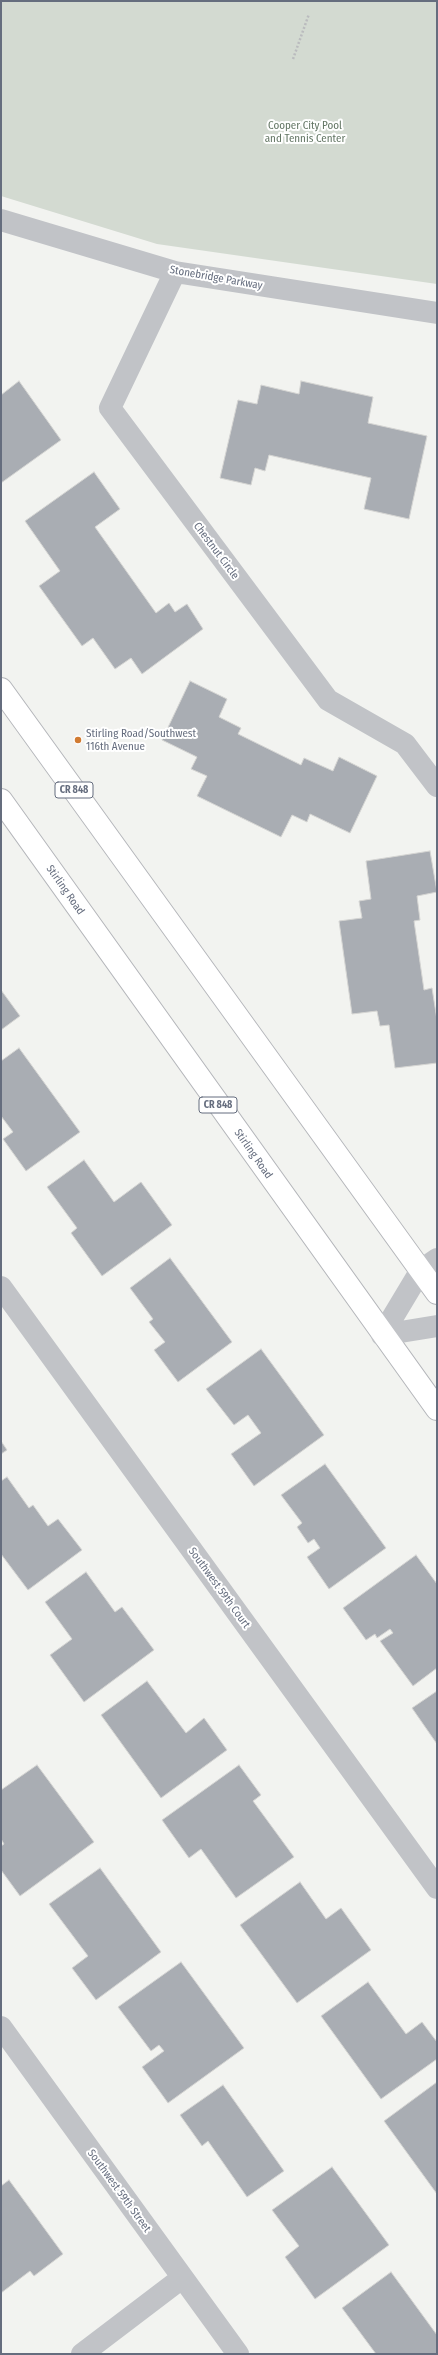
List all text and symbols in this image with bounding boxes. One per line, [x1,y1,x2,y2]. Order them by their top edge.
park label: Cooper City Pool and Tennis Center [265,119,345,145]
street label: Stonebridge Parkway [169,263,263,293]
street label: Chestnut Circle [190,520,242,582]
place label: Stirling Road/Southwest 116th Avenue [86,727,196,753]
marker: Stirling Road/Southwest 116th Avenue [73,735,83,745]
road number: CR 848 [55,782,93,798]
street label: Stirling Road [43,863,87,917]
road number: CR 848 [199,1097,237,1113]
street label: Stirling Road [231,1127,275,1181]
street label: Southwest 59th Court [185,1545,253,1631]
street label: Southwest 59th Street [85,2147,153,2235]

